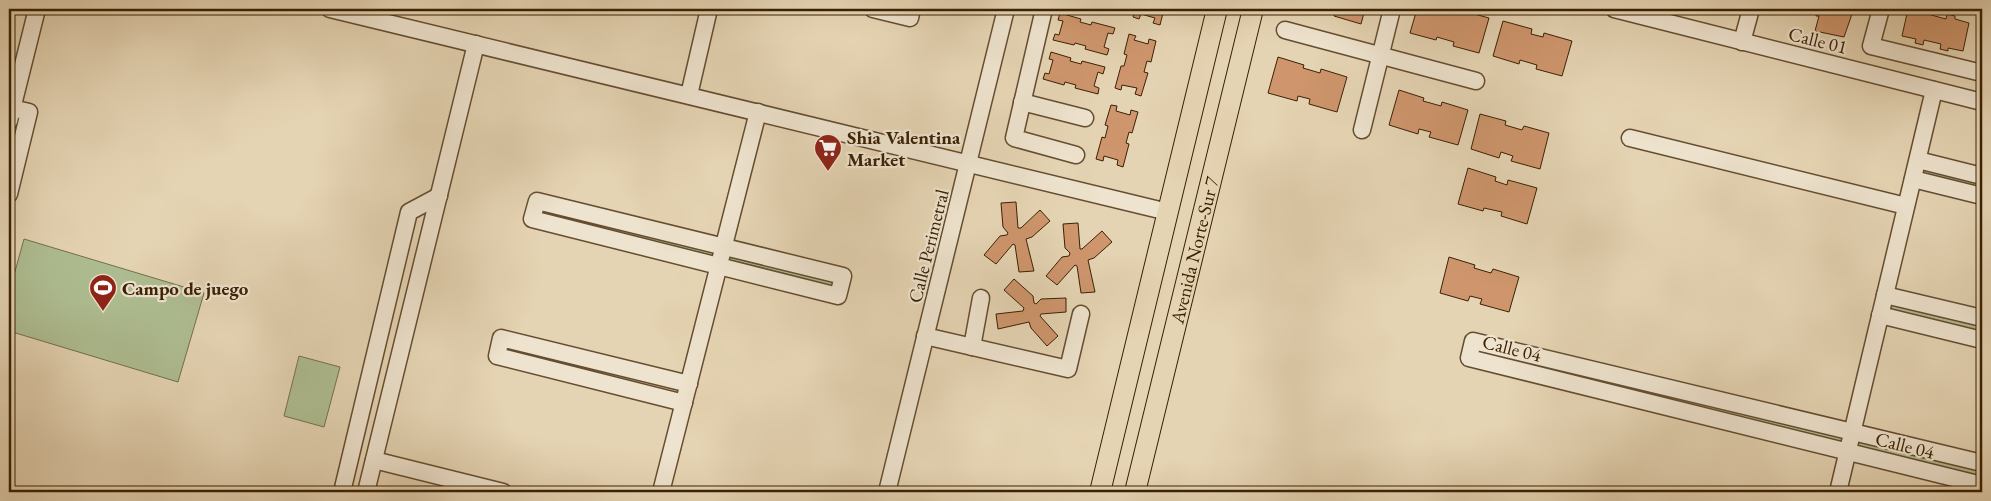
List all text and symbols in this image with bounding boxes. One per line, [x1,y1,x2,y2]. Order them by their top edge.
street label: Calle 01 [1786,21,1850,60]
place label: Shia Valentina Market [847,125,961,172]
supermarket icon: Shia Valentina Market [813,133,843,172]
street label: Avenida Norte-Sur 7 [1164,173,1225,327]
street label: Calle Perimetral [902,186,955,305]
sports icon: Campo de juego [88,273,118,312]
place label: Campo de juego [122,276,249,301]
street label: Calle 04 [1480,329,1545,368]
street label: Calle 04 [1873,426,1938,465]

